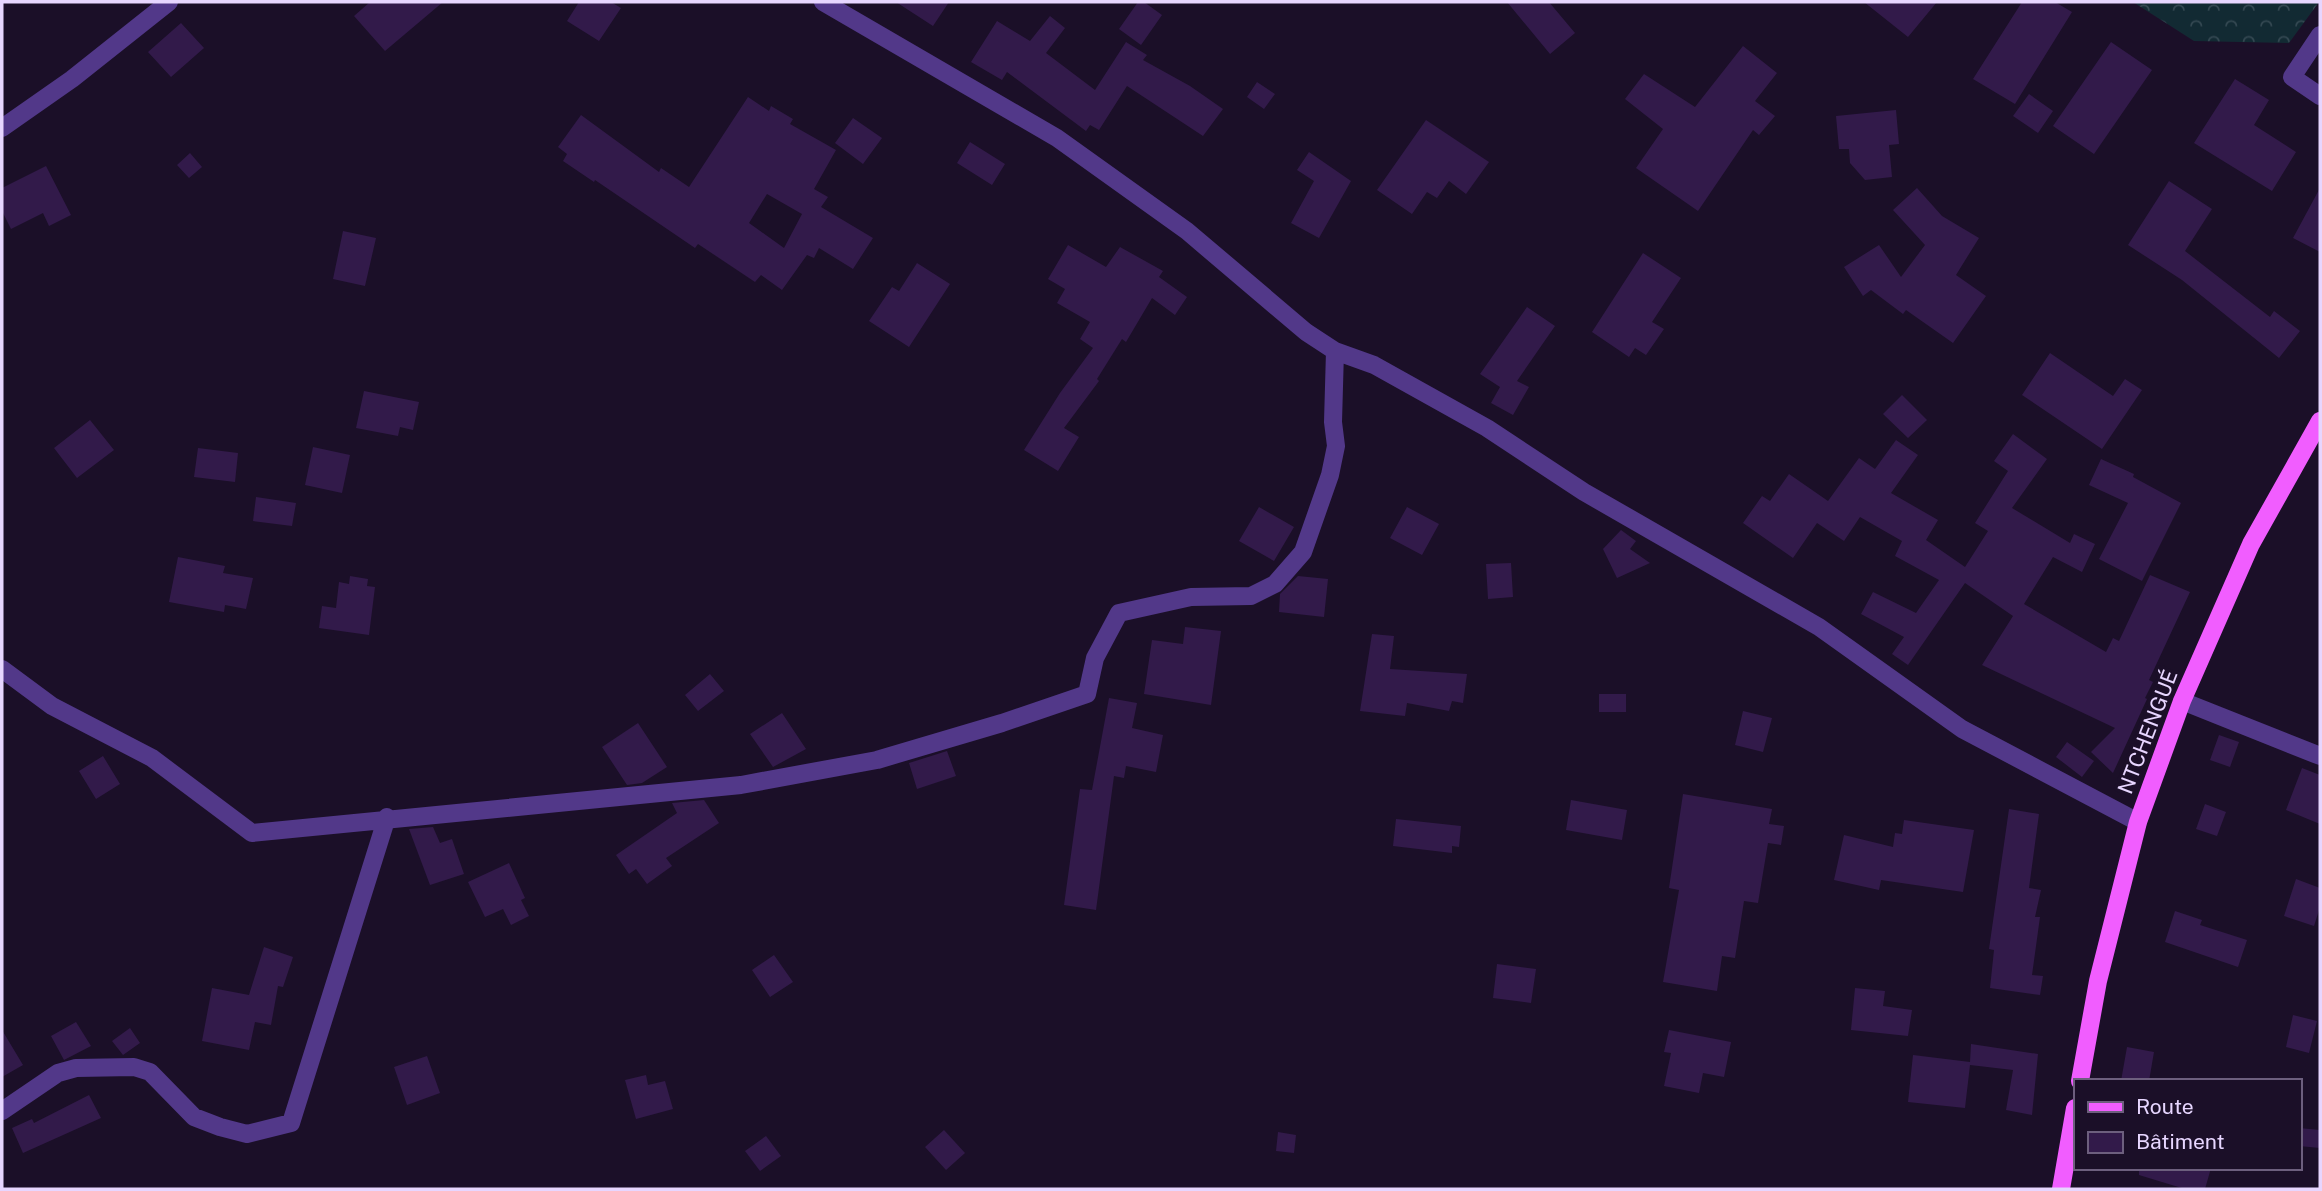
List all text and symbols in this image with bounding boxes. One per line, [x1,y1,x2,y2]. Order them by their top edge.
street label: NTCHENGUÉ [2112,666,2183,797]
legend [2074,1079,2301,1170]
text: Route [2136,1094,2194,1119]
text: Bâtiment [2136,1129,2225,1154]

